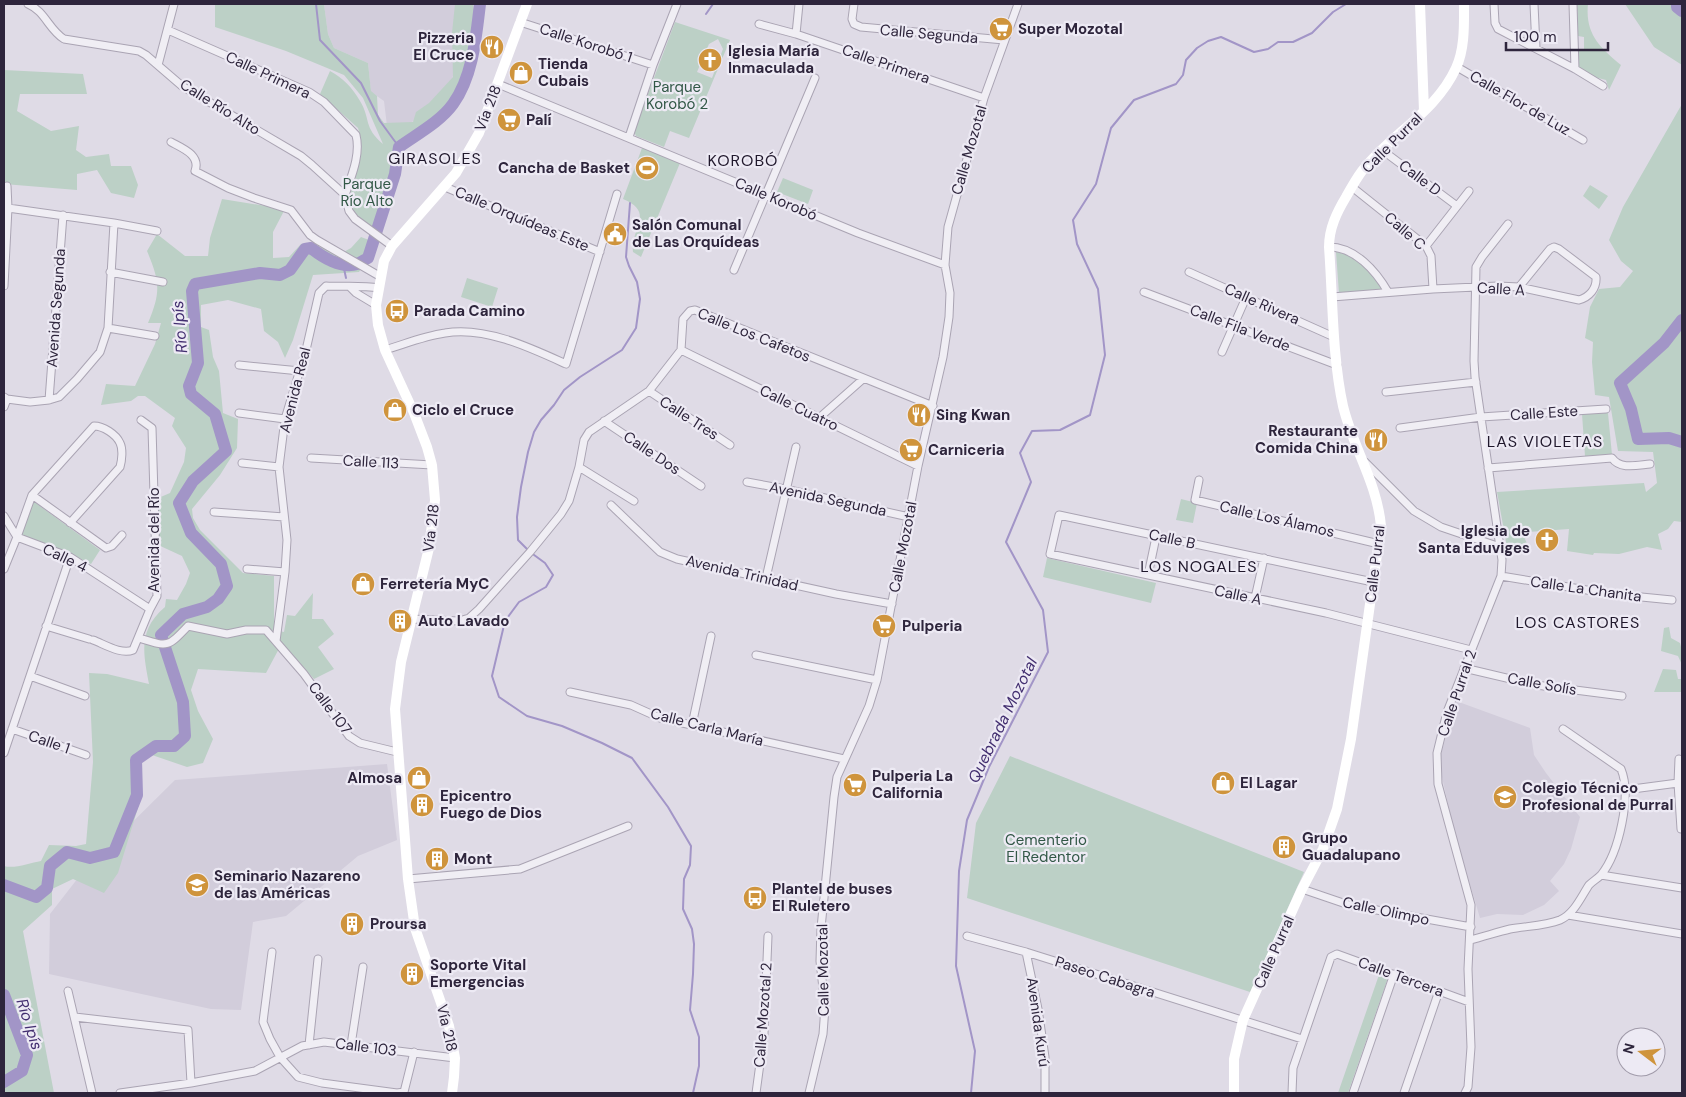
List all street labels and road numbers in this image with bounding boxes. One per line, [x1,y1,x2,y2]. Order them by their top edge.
street label: Calle Korobó 1 [537,19,635,67]
street label: Calle Segunda [879,20,979,48]
street label: Calle Primera [839,40,933,88]
street label: Calle Primera [222,47,314,103]
street label: Calle Flor de Luz [1466,66,1574,140]
street label: Calle Río Alto [176,74,264,140]
street label: Vía 218 [470,82,506,134]
street label: Calle Mozotal [947,103,991,197]
street label: Calle Purral [1357,108,1427,178]
street label: Calle D [1395,155,1445,201]
street label: Calle Korobó [732,173,820,225]
street label: Calle Orquídeas Este [452,182,592,256]
street label: Calle C [1380,207,1430,255]
street label: Avenida Segunda [42,248,70,368]
street label: Calle A [1476,278,1526,300]
street label: Calle Rivera [1221,279,1303,329]
street label: Calle Fila Verde [1187,300,1293,356]
street label: Calle Los Cafetos [695,303,813,367]
street label: Avenida Real [275,345,315,435]
street label: Calle Cuatro [756,380,842,436]
street label: Calle Tres [655,391,723,445]
street label: Calle Este [1509,401,1579,425]
street label: Calle Dos [620,427,684,479]
street label: Calle 113 [342,451,400,473]
street label: Avenida Segunda [768,477,888,521]
street label: Avenida del Río [144,487,164,593]
street label: Calle Los Álamos [1218,496,1336,542]
street label: Calle Mozotal [884,500,922,594]
street label: Vía 218 [418,503,444,553]
street label: Calle B [1147,524,1197,554]
street label: Calle Purral [1360,524,1390,604]
street label: Calle 4 [39,539,91,577]
street label: Avenida Trinidad [684,550,800,596]
street label: Calle La Chanita [1529,571,1643,607]
street label: Calle A [1212,580,1264,610]
street label: Calle Purral 2 [1433,647,1481,739]
street label: Calle Solís [1506,668,1578,700]
street label: Calle 107 [304,678,356,738]
street label: Calle Carla María [648,703,766,751]
street label: Calle 1 [26,726,72,758]
street label: Calle Olimpo [1341,892,1431,930]
street label: Calle Purral [1249,912,1299,992]
street label: Calle Mozotal [812,924,834,1016]
street label: Paseo Cabagra [1052,951,1158,1003]
street label: Calle Tercera [1355,952,1447,1002]
street label: Calle Mozotal 2 [749,962,777,1068]
street label: Avenida Kurú [1022,976,1054,1068]
street label: Vía 218 [432,1002,462,1054]
street label: Calle 103 [334,1033,398,1061]

